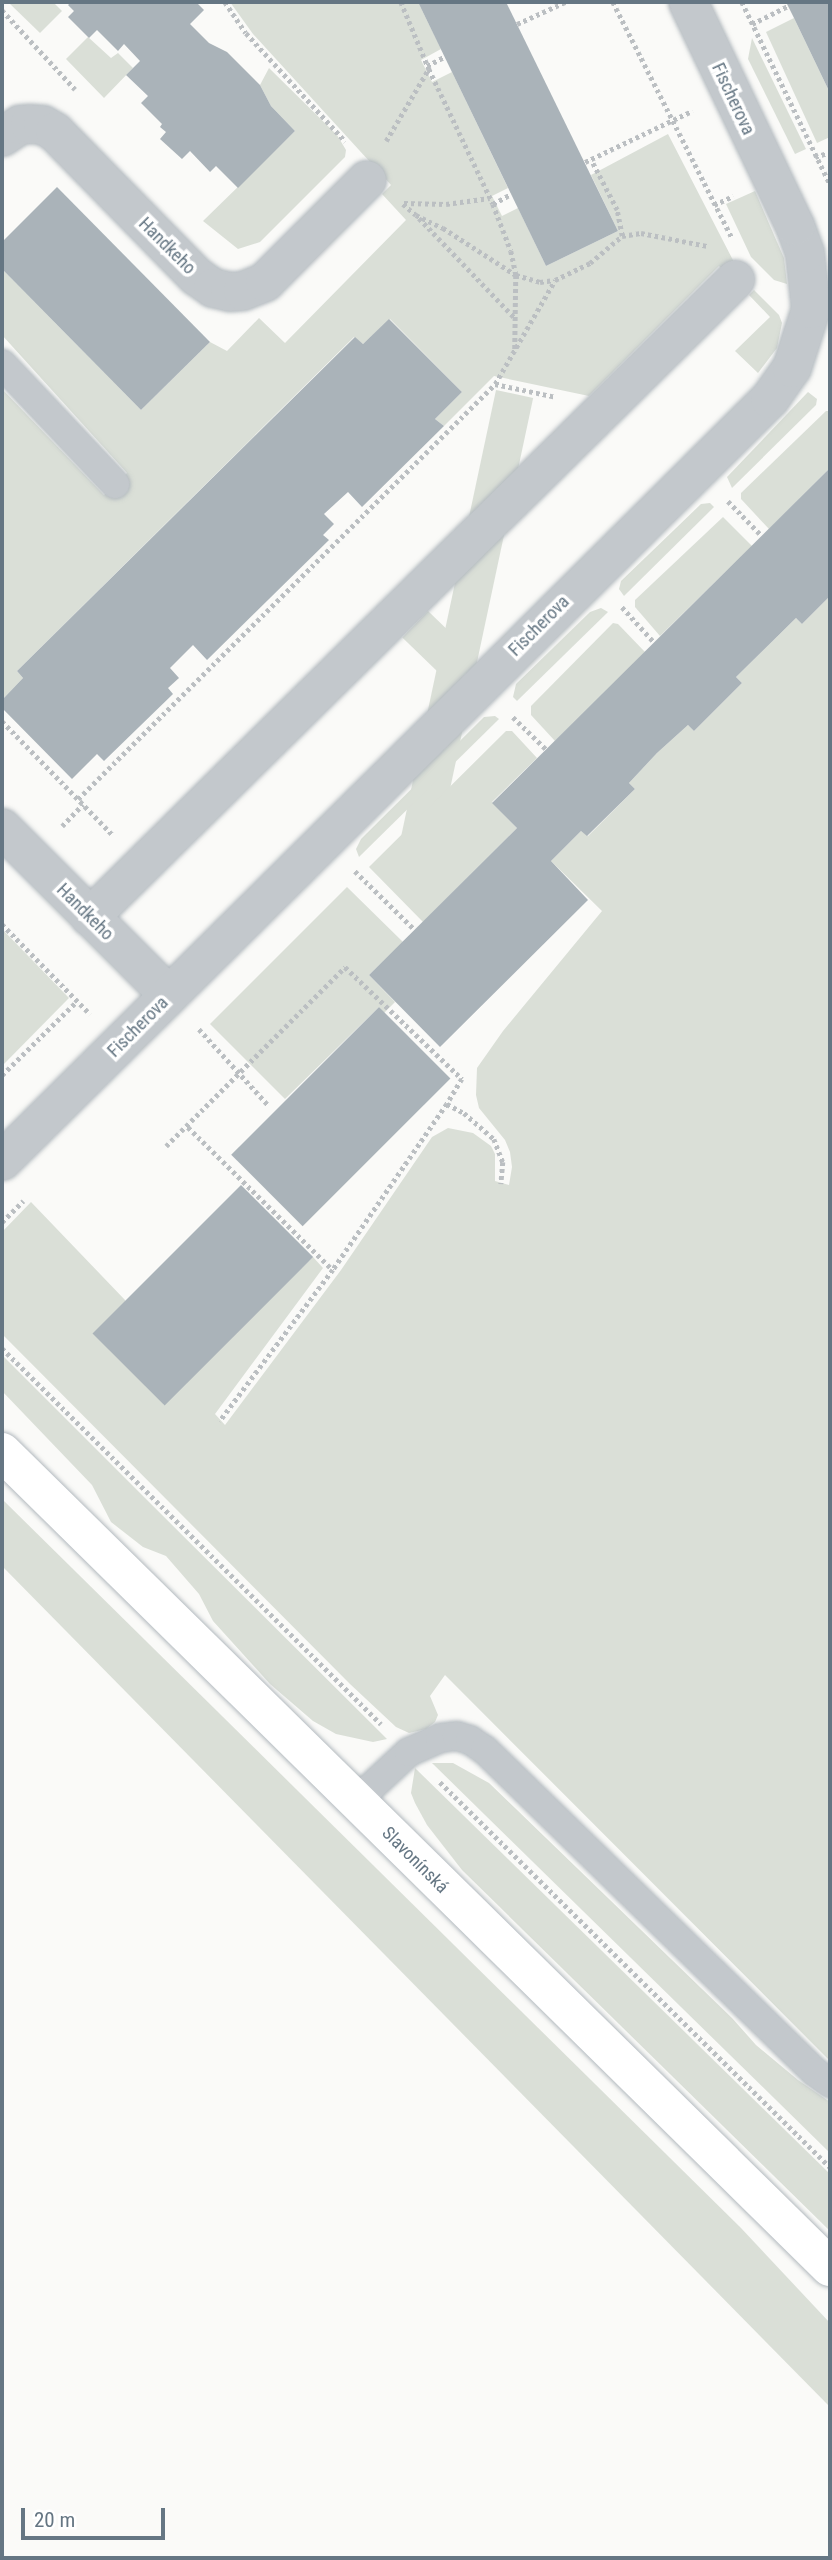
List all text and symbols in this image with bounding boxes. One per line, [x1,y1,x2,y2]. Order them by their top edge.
street label: Fischerova [707,60,759,138]
street label: Handkeho [134,213,200,279]
street label: Fischerova [504,591,574,661]
street label: Handkeho [52,879,118,945]
street label: Fischerova [103,992,173,1062]
street label: Slavonínská [377,1822,453,1898]
scale bar [24,2494,168,2538]
text: 20 m [34,2508,75,2532]

